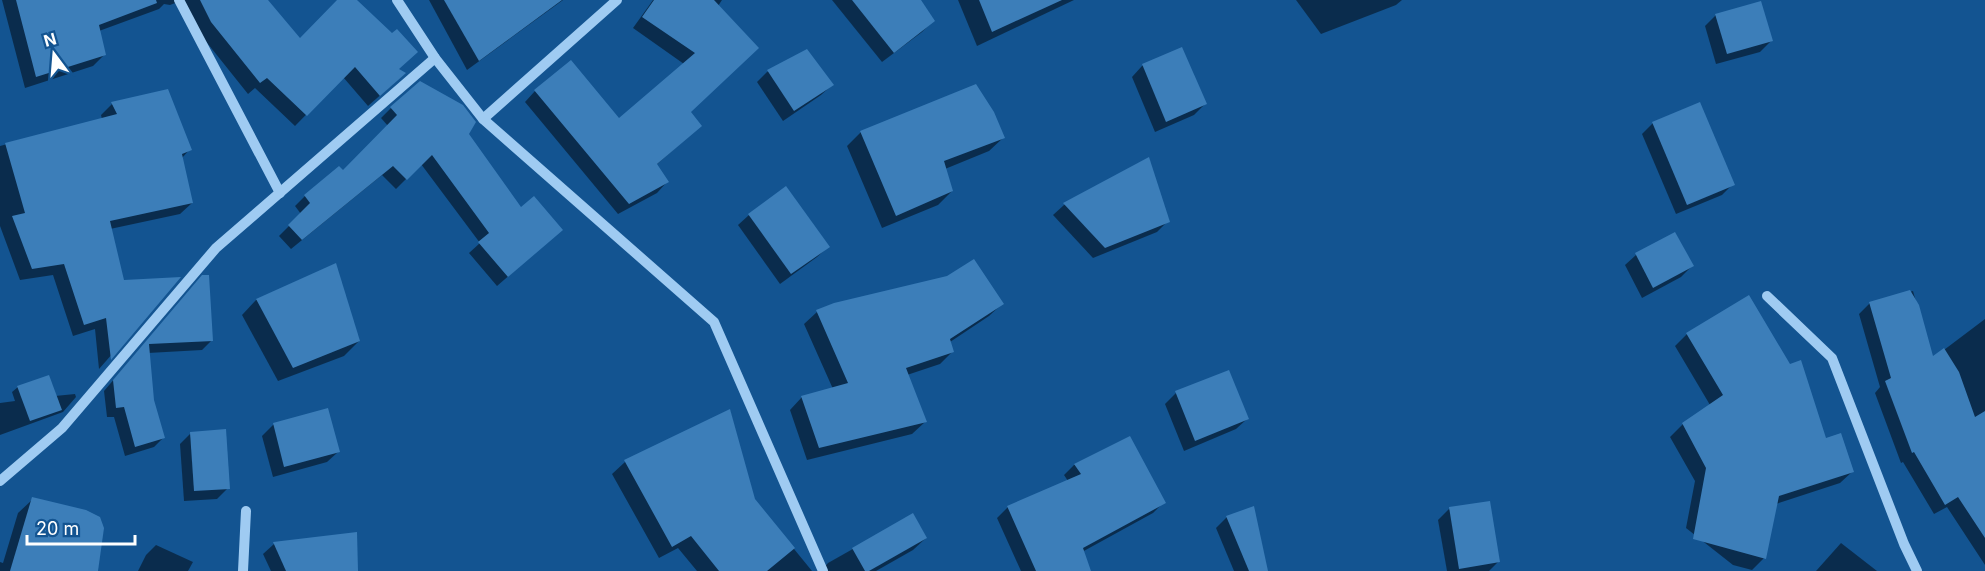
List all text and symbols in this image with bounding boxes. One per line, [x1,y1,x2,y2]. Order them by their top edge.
north arrow [24,24,84,84]
text: N [41,28,58,51]
scale bar [27,508,135,546]
text: 20 m [36,518,79,539]

